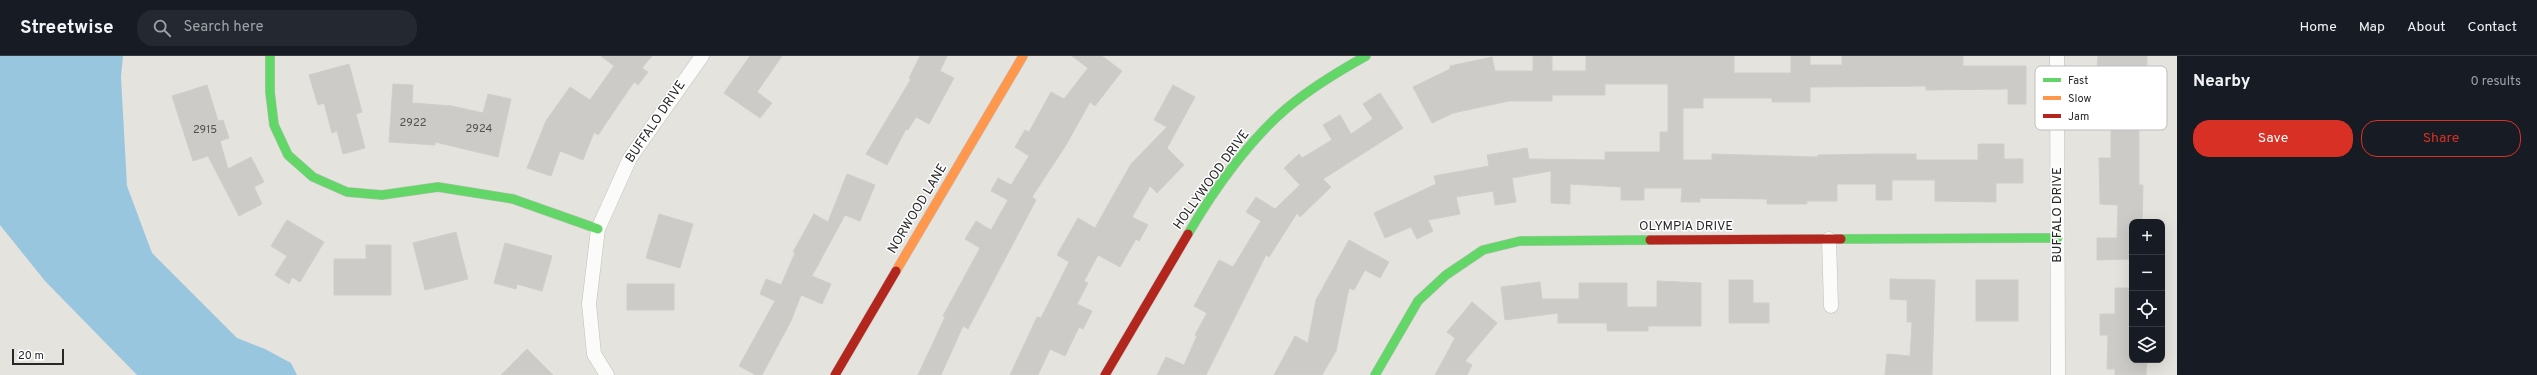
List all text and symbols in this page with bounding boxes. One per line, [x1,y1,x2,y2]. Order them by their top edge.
search box [137,10,417,46]
text: Streetwise [20,16,113,40]
icon: search [151,17,173,39]
text: Search here [183,18,264,37]
text: Home [2300,19,2337,36]
text: Map [2359,19,2385,36]
text: About [2407,19,2446,36]
text: Contact [2468,19,2517,36]
legend [2035,66,2167,130]
text: Nearby [2193,71,2250,93]
text: Fast [2068,74,2088,88]
text: 0 results [2470,74,2521,90]
street label: BUFFALO DRIVE [623,78,689,166]
text: Slow [2068,92,2091,106]
text: Jam [2068,110,2089,124]
house number: 2922 [400,116,426,130]
button: Save [2193,120,2353,157]
button: Share [2361,120,2521,157]
house number: 2924 [466,122,493,136]
house number: 2915 [193,123,217,137]
street label: HOLLYWOOD DRIVE [1171,127,1253,233]
street label: NORWOOD LANE [885,161,951,257]
street label: BUFFALO DRIVE [2050,167,2066,263]
street label: OLYMPIA DRIVE [1639,219,1733,235]
map controls [2129,219,2165,363]
button: + [2129,219,2165,255]
button: − [2129,255,2165,291]
button: locate [2129,291,2165,327]
button: layers [2129,327,2165,363]
scale bar [12,347,64,366]
text: 20 m [18,349,44,363]

